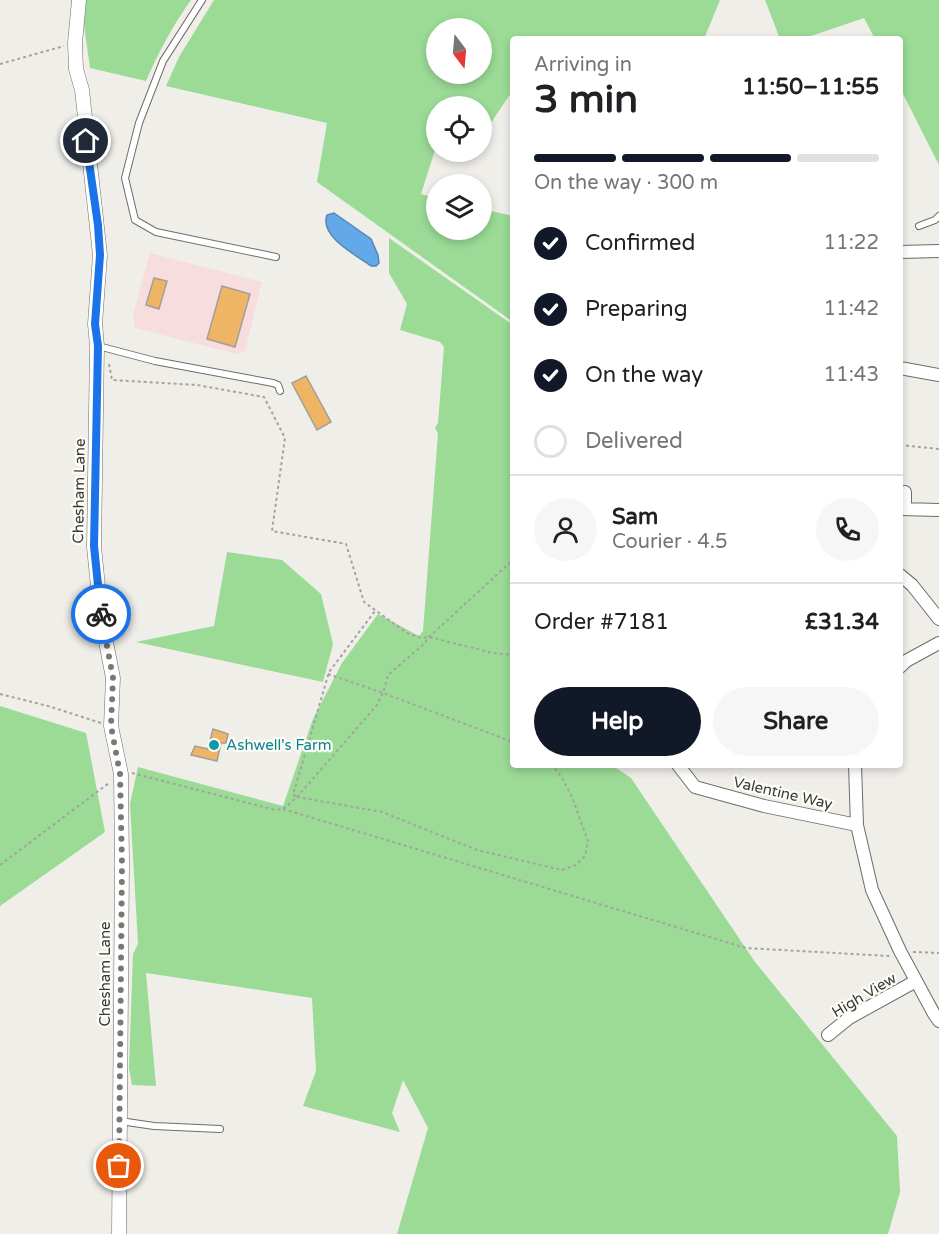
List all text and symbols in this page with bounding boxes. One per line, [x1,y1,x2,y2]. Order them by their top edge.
north arrow [426,18,492,84]
map controls [426,18,492,240]
text: Arriving in [534,53,632,77]
text: 11:50–11:55 [742,74,879,100]
text: 3 min [534,76,638,123]
button: locate [426,96,492,162]
pin [60,115,111,166]
icon: home [69,124,102,157]
text: On the way · 300 m [534,171,718,195]
button: layers [426,174,492,240]
icon: check [534,227,567,260]
text: Confirmed [585,230,695,256]
text: 11:22 [824,231,879,255]
icon: check [534,293,567,326]
text: Preparing [585,296,688,322]
text: 11:42 [824,297,879,321]
icon: check [534,359,567,392]
text: On the way [585,362,703,388]
text: 11:43 [824,363,879,387]
text: Delivered [585,428,683,454]
street label: Chesham Lane [69,438,89,544]
button: person [534,498,597,561]
button: phone [816,498,879,561]
text: Sam [612,504,658,530]
text: Courier · 4.5 [612,530,727,554]
courier [71,584,131,644]
icon: bike [85,598,118,631]
text: Order #7181 [534,609,669,635]
text: £31.34 [805,609,879,635]
button: Help [534,687,701,756]
button: Share [713,687,879,756]
place label: Ashwell's Farm [226,736,331,754]
marker: Ashwell's Farm [207,738,221,752]
street label: Valentine Way [732,773,834,813]
street label: Chesham Lane [96,921,114,1027]
street label: High View [829,969,899,1021]
pin [93,1140,144,1191]
icon: bag [102,1149,135,1182]

